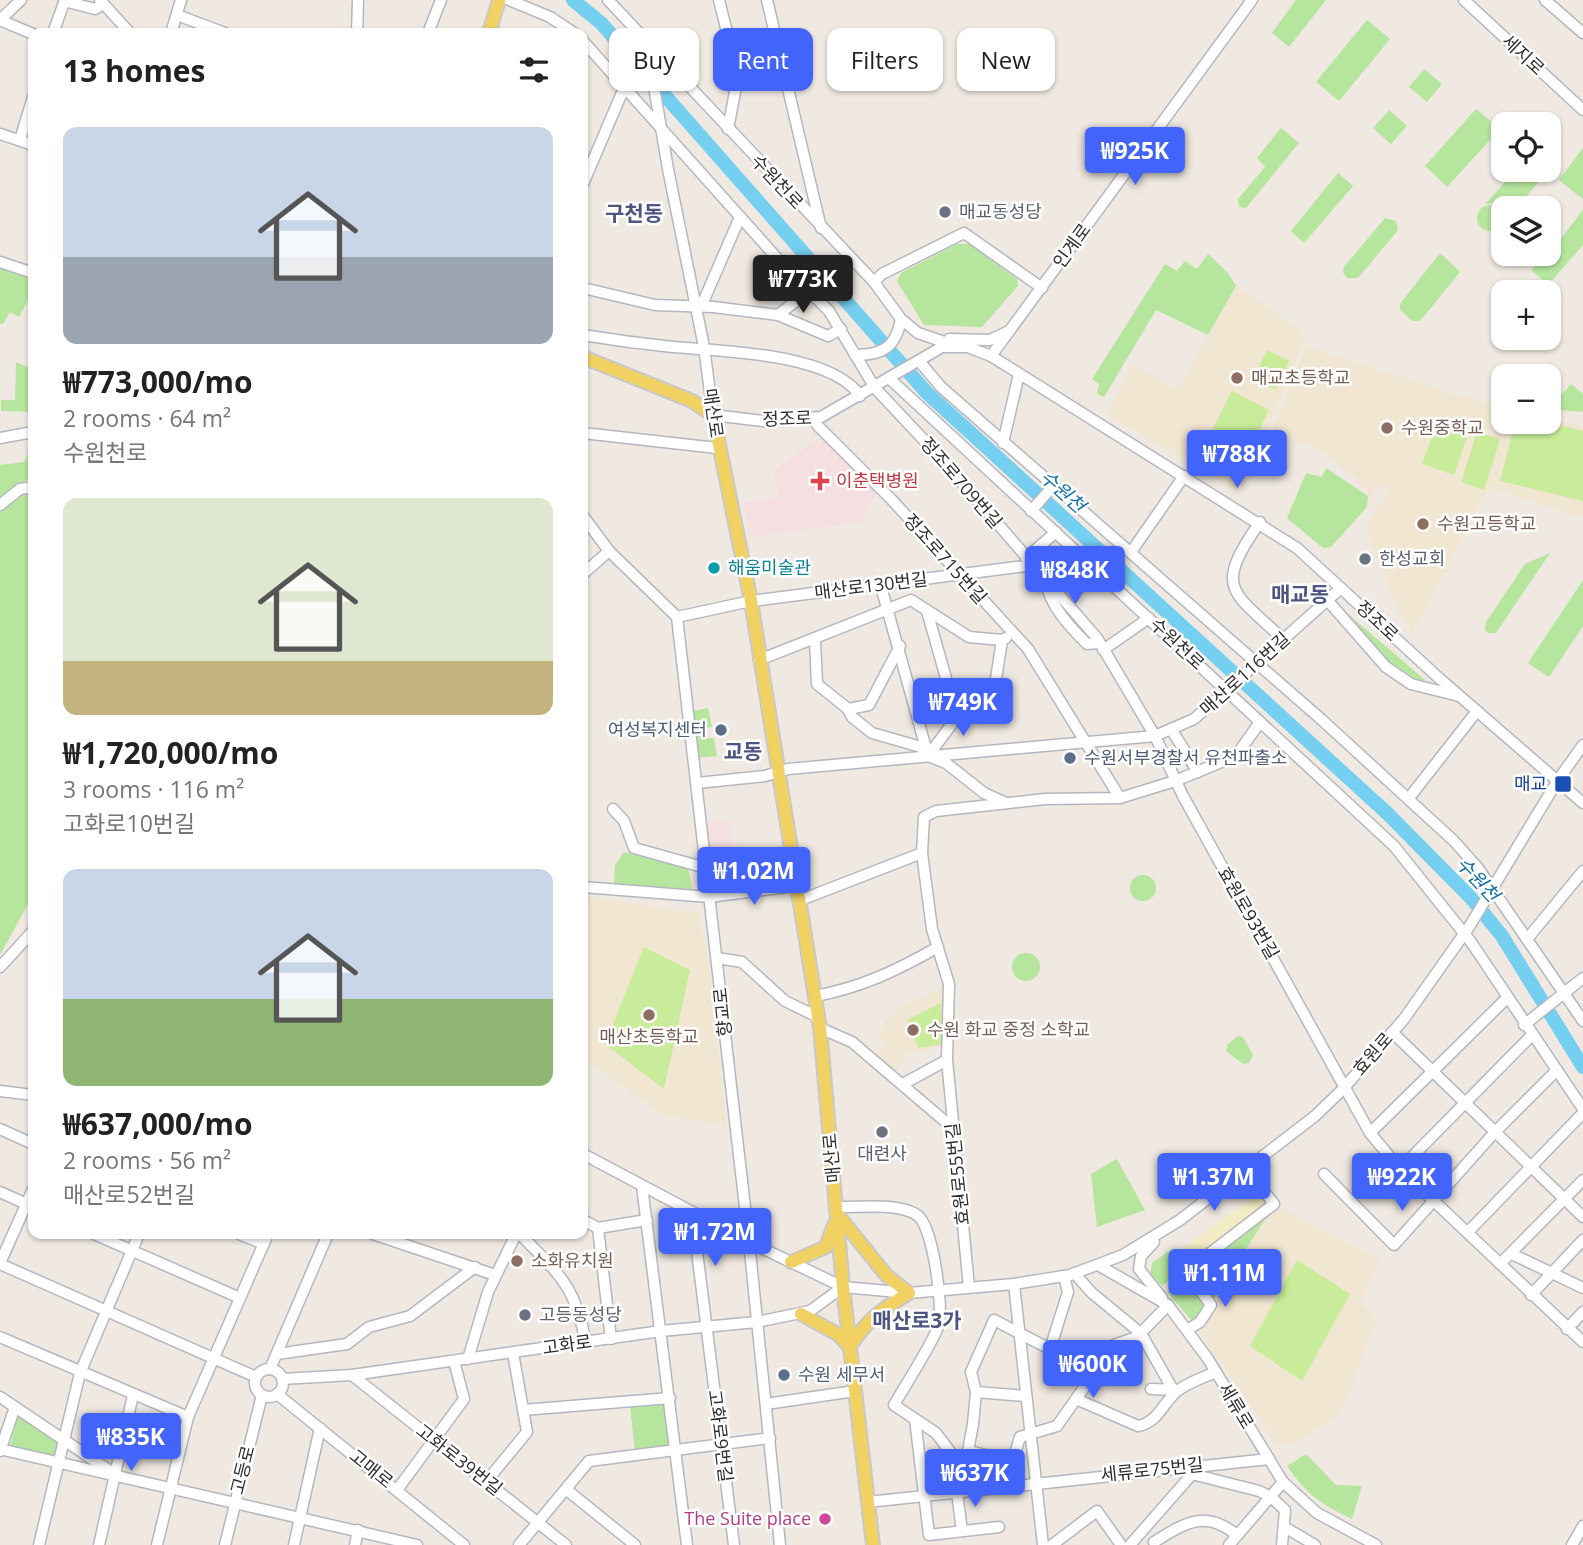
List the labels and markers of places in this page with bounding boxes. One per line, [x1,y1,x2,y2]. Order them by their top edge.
pin: ₩925K [1086,128,1184,187]
place label: 매교동성당 [959,199,1042,223]
marker: 매교동성당 [937,204,953,220]
pin: ₩773K [754,256,852,315]
place label: 매교초등학교 [1251,365,1350,389]
marker: 매교초등학교 [1229,370,1245,386]
place label: 수원중학교 [1401,415,1484,439]
marker: 수원중학교 [1379,420,1395,436]
pin: ₩788K [1188,430,1286,490]
place label: 이춘택병원 [836,468,919,492]
marker: 이춘택병원 [810,471,830,491]
place label: 수원고등학교 [1437,511,1536,535]
marker: 수원고등학교 [1415,516,1431,532]
pin: ₩848K [1026,546,1124,606]
place label: 한성교회 [1379,546,1445,570]
marker: 한성교회 [1357,551,1373,567]
place label: 해움미술관 [728,555,811,579]
marker: 해움미술관 [706,560,722,576]
pin: ₩749K [914,678,1012,738]
place label: 여성복지센터 [608,717,707,741]
marker: 여성복지센터 [713,722,729,738]
place label: 수원서부경찰서 유천파출소 [1084,745,1287,769]
marker: 수원서부경찰서 유천파출소 [1062,750,1078,766]
place label: 매교 [1514,771,1547,795]
marker: 매교 [1553,774,1573,794]
pin: ₩1.02M [697,848,811,907]
marker: 매산초등학교 [641,1007,657,1023]
place label: 수원 화교 중정 소학교 [927,1017,1090,1041]
marker: 수원 화교 중정 소학교 [905,1022,921,1038]
place label: 매산초등학교 [599,1024,699,1048]
marker: 대련사 [874,1124,890,1140]
place label: 대련사 [857,1141,907,1165]
pin: ₩1.37M [1157,1154,1271,1213]
pin: ₩922K [1353,1154,1451,1213]
pin: ₩1.72M [658,1208,772,1268]
place label: 소화유치원 [531,1248,614,1272]
pin: ₩1.11M [1168,1250,1282,1309]
marker: 소화유치원 [509,1253,525,1269]
place label: 고등동성당 [539,1302,622,1326]
marker: 고등동성당 [517,1307,533,1323]
pin: ₩600K [1044,1340,1142,1400]
place label: 수원 세무서 [798,1362,885,1386]
marker: 수원 세무서 [776,1367,792,1383]
pin: ₩835K [82,1414,180,1473]
pin: ₩637K [926,1450,1024,1509]
place label: The Suite place [684,1506,811,1530]
marker: The Suite place [817,1511,833,1527]

